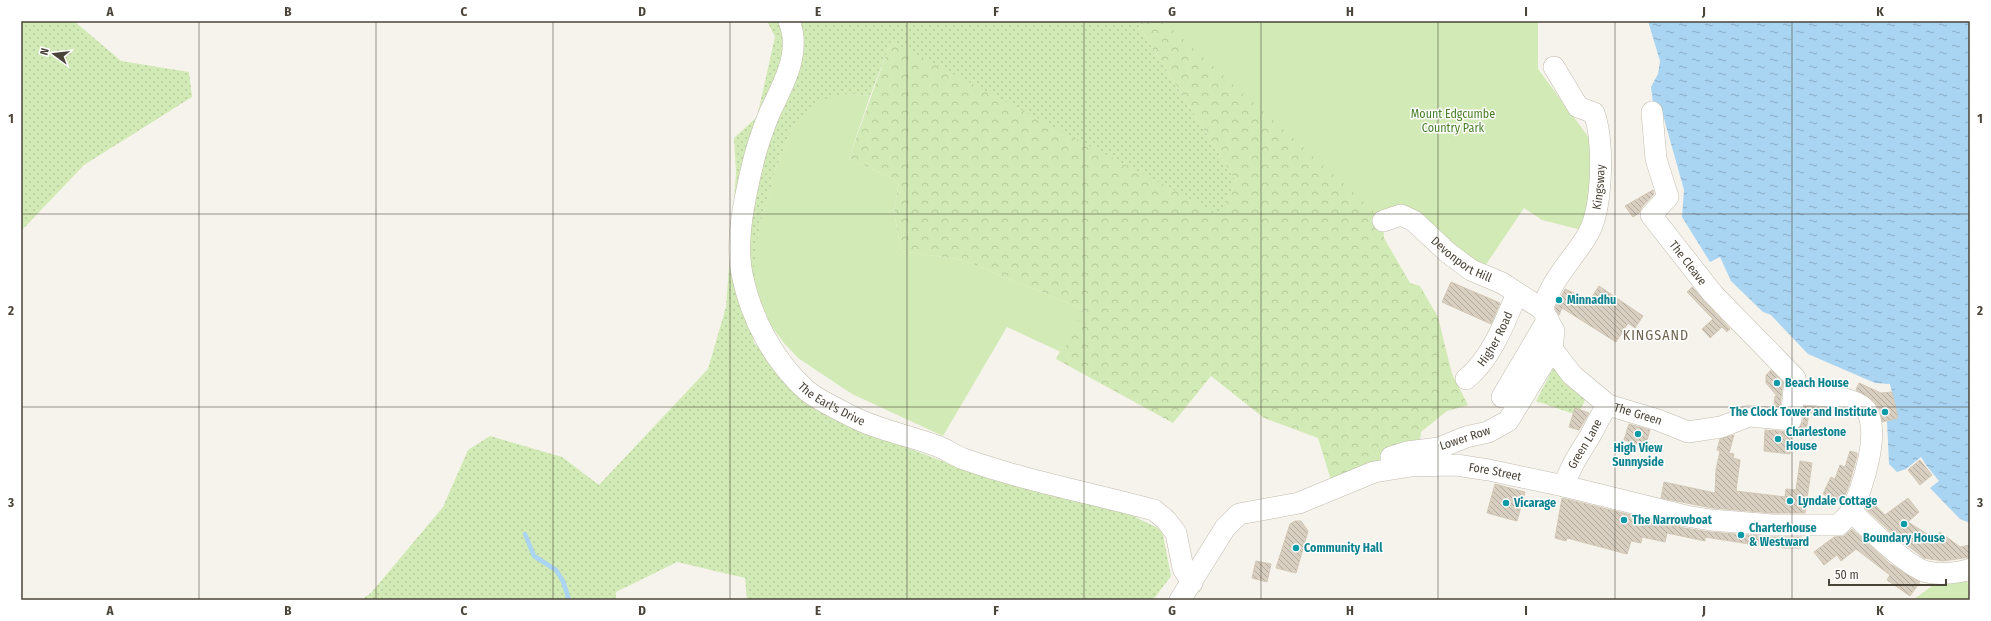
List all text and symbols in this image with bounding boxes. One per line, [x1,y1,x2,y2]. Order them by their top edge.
text: A [105,4,114,19]
text: B [284,4,292,19]
text: C [461,4,468,19]
text: D [638,4,646,19]
text: E [815,4,821,19]
text: F [993,4,999,19]
text: G [1168,4,1176,19]
text: H [1346,4,1354,19]
text: I [1524,4,1528,19]
text: J [1701,4,1706,19]
text: K [1876,4,1884,19]
north arrow [34,34,74,74]
text: N [38,47,52,56]
park label: Mount Edgcumbe Country Park [1411,107,1495,135]
text: 1 [8,111,14,126]
text: 1 [1977,111,1983,126]
street label: Kingsway [1590,164,1608,211]
street label: Devonport Hill [1428,234,1494,285]
street label: The Cleave [1666,238,1710,288]
place label: Minnadhu [1567,293,1616,307]
marker: Minnadhu [1554,295,1564,305]
text: 2 [7,303,14,318]
text: 2 [1976,303,1983,318]
street label: Higher Road [1474,310,1515,369]
district label: KINGSAND [1623,327,1689,344]
place label: Beach House [1785,376,1849,390]
marker: Beach House [1772,378,1782,388]
street label: The Earl's Drive [795,379,867,429]
street label: The Green [1612,400,1664,428]
place label: The Clock Tower and Institute [1730,405,1877,419]
marker: The Clock Tower and Institute [1880,407,1890,417]
street label: Green Lane [1565,417,1605,471]
street label: Lower Row [1438,423,1492,453]
place label: Charlestone House [1786,425,1846,453]
marker: High View Sunnyside [1633,429,1643,439]
marker: Charlestone House [1773,434,1783,444]
place label: High View Sunnyside [1612,441,1664,469]
street label: Fore Street [1468,460,1523,484]
place label: Lyndale Cottage [1798,494,1877,508]
text: 3 [7,495,14,510]
text: 3 [1976,495,1983,510]
place label: Vicarage [1513,496,1556,510]
marker: Lyndale Cottage [1785,496,1795,506]
marker: Vicarage [1501,498,1511,508]
place label: The Narrowboat [1632,513,1713,527]
marker: The Narrowboat [1619,515,1629,525]
marker: Boundary House [1899,519,1909,529]
place label: Charterhouse & Westward [1749,521,1817,549]
marker: Charterhouse & Westward [1736,530,1746,540]
place label: Boundary House [1863,531,1945,545]
place label: Community Hall [1304,541,1383,555]
marker: Community Hall [1291,543,1301,553]
scale bar [1829,561,1946,587]
text: 50 m [1835,568,1859,582]
text: A [105,603,114,618]
text: B [284,603,292,618]
text: C [461,603,468,618]
text: D [638,603,646,618]
text: E [815,603,821,618]
text: F [993,603,999,618]
text: G [1168,603,1176,618]
text: H [1346,603,1354,618]
text: I [1524,603,1528,618]
text: J [1701,603,1706,618]
text: K [1876,603,1884,618]

